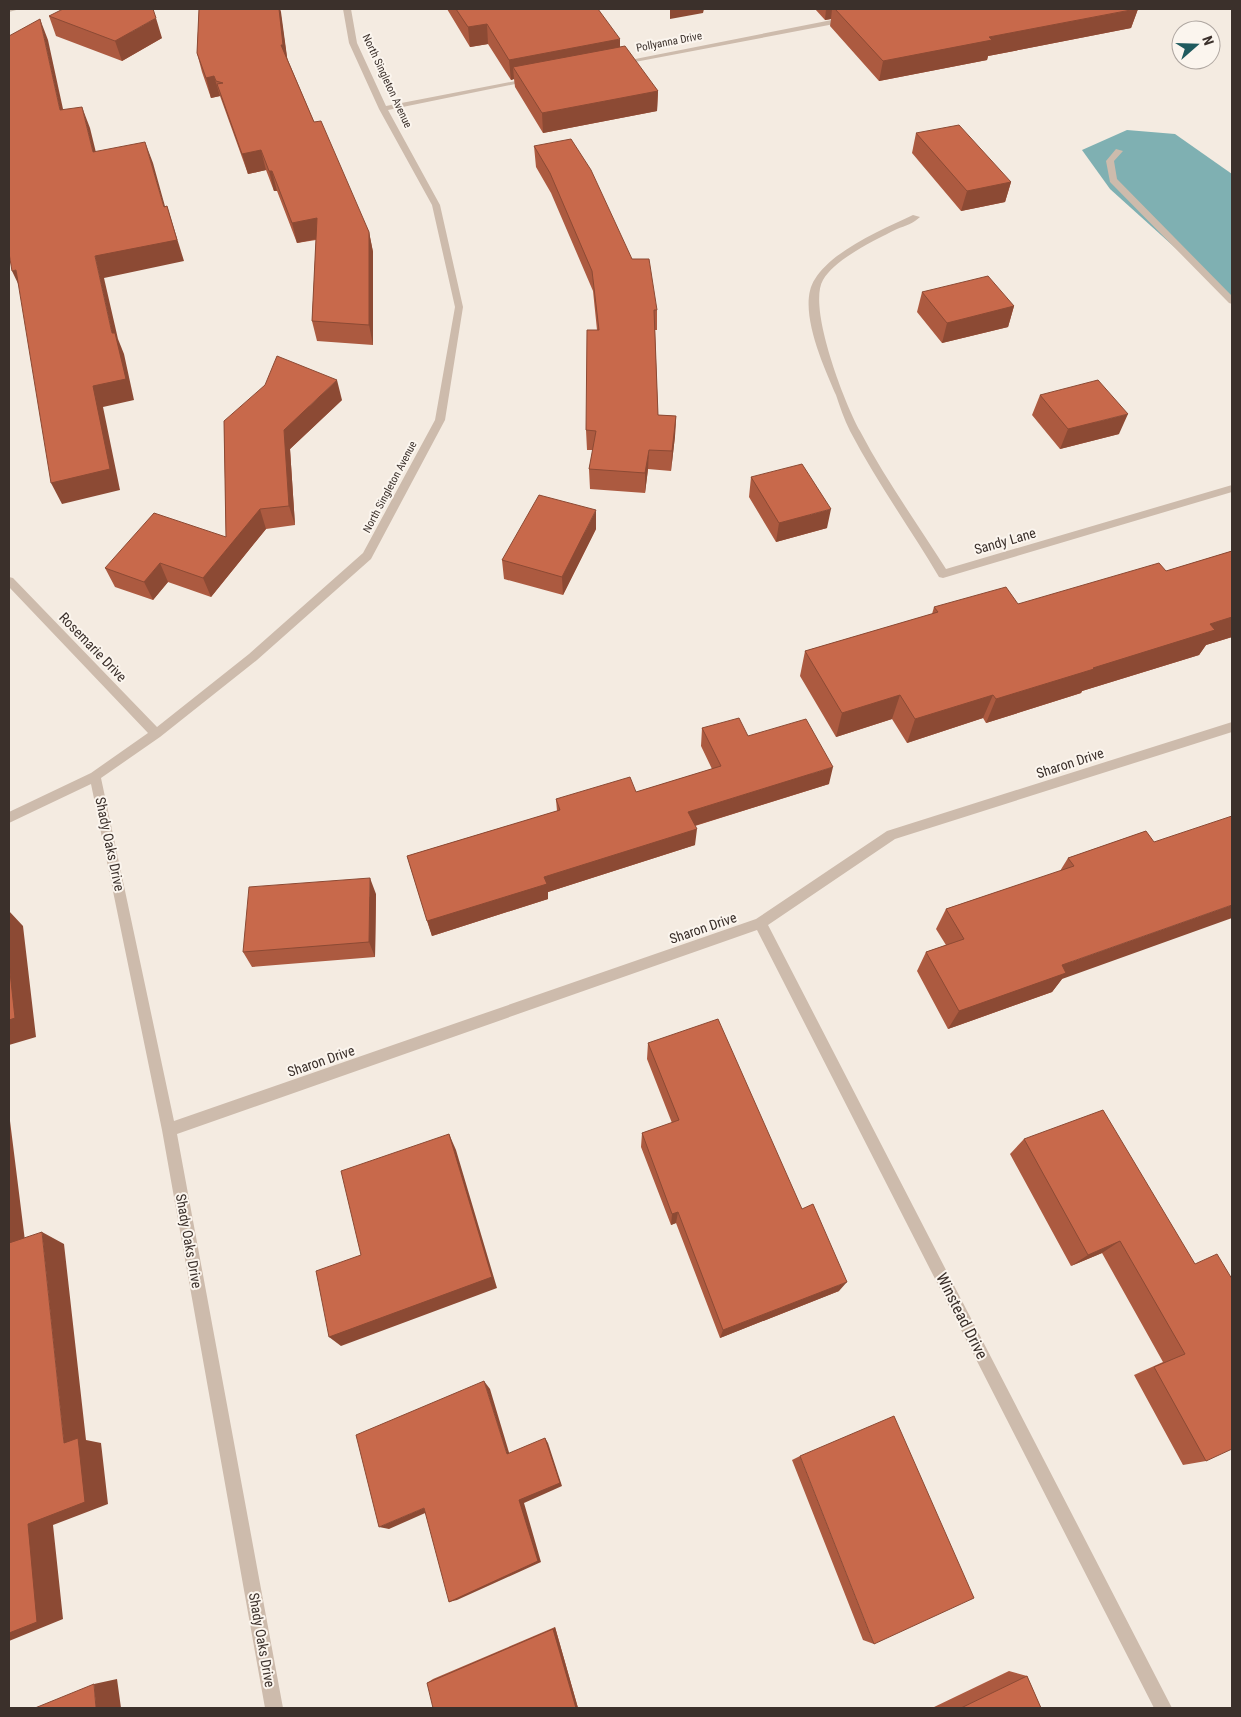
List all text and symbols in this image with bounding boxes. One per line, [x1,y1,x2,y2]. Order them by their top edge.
north arrow [1171,20,1221,70]
street label: Pollyanna Drive [635,29,703,55]
street label: North Singleton Avenue [360,32,414,130]
text: N [1199,34,1217,47]
street label: North Singleton Avenue [360,439,420,535]
street label: Sandy Lane [972,524,1038,557]
street label: Rosemarie Drive [56,609,130,685]
street label: Sharon Drive [1034,744,1106,781]
street label: Shady Oaks Drive [92,796,128,893]
street label: Sharon Drive [667,909,739,947]
street label: Sharon Drive [285,1042,357,1080]
street label: Shady Oaks Drive [173,1192,205,1290]
street label: Winstead Drive [932,1270,992,1362]
street label: Shady Oaks Drive [246,1591,278,1689]

